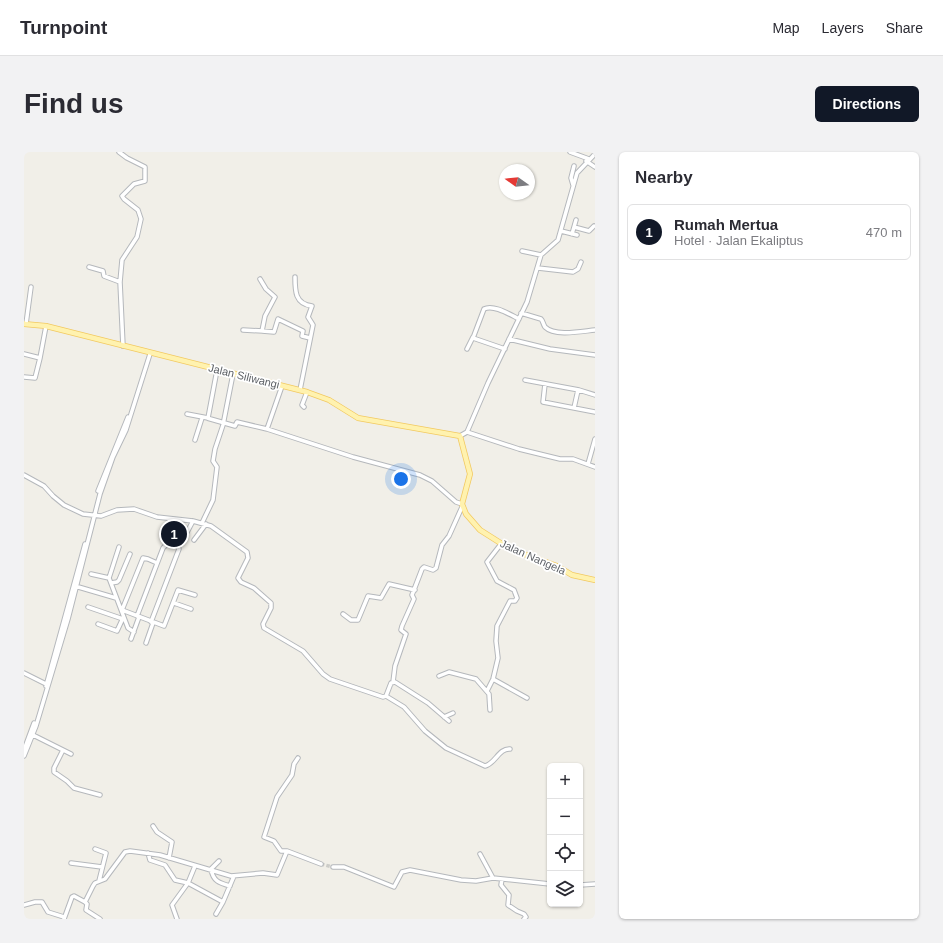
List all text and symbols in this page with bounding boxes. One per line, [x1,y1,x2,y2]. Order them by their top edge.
text: Turnpoint [20,17,107,38]
text: Map [772,20,800,36]
text: Layers [822,20,864,36]
text: Share [886,20,923,36]
button: Directions [815,86,919,122]
text: Find us [24,88,124,119]
north arrow [499,164,535,200]
text: Nearby [635,168,693,187]
text: Rumah Mertua [674,216,778,233]
text: 1 [645,225,653,240]
text: 470 m [866,225,902,240]
text: Hotel · Jalan Ekaliptus [674,233,803,248]
street label: Jalan Siliwangi [207,361,281,391]
your location [391,469,411,489]
pin: 1 [161,519,187,549]
street label: Jalan Nangela [498,537,568,577]
map controls [547,763,583,907]
button: + [547,763,583,799]
button: − [547,799,583,835]
button: locate [547,835,583,871]
button: layers [547,871,583,907]

